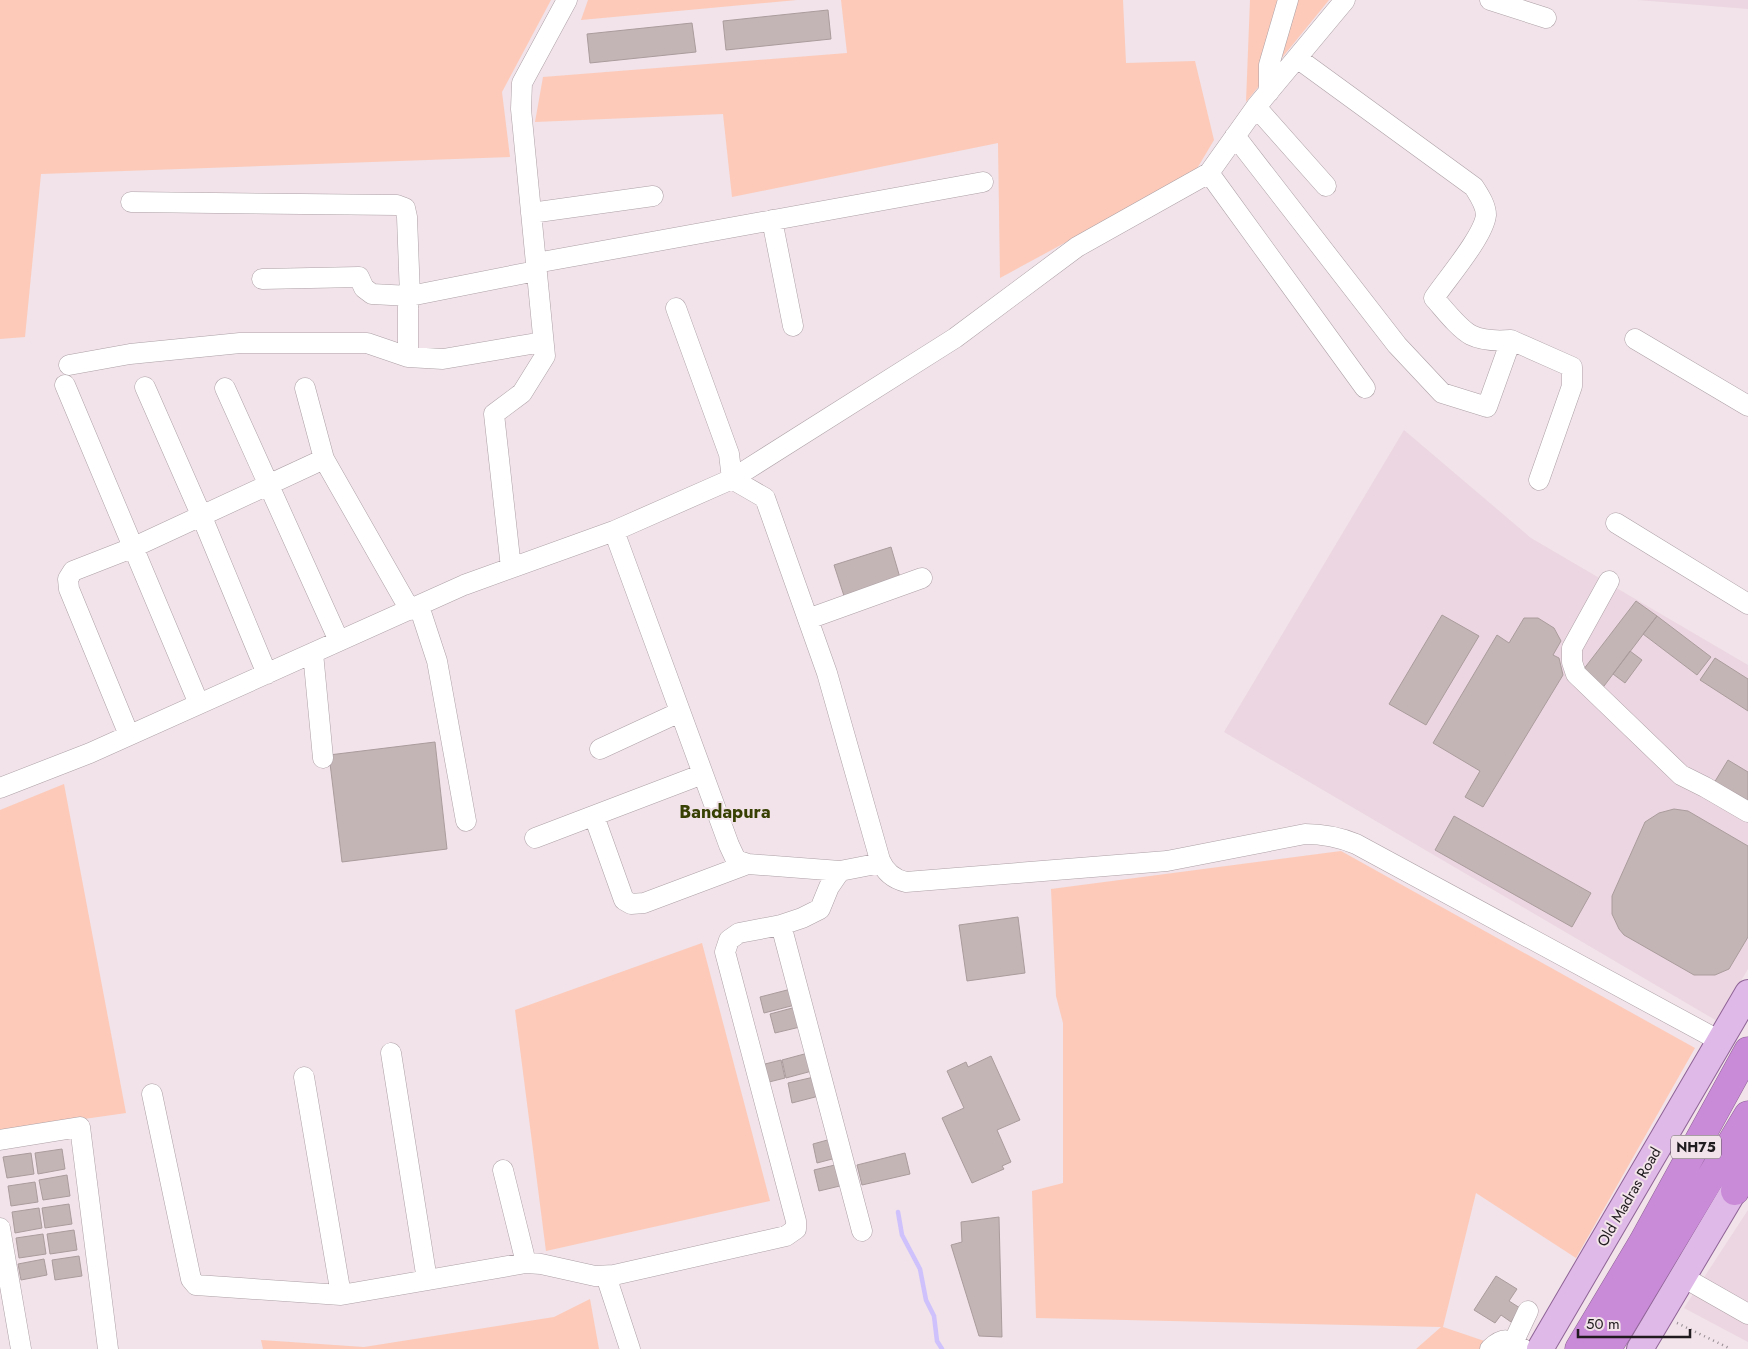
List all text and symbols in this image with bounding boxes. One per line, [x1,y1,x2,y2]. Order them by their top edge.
district label: Bandapura [679,799,771,825]
road number: NH75 [1671,1136,1721,1158]
street label: Old Madras Road [1592,1143,1666,1251]
scale bar [1578,1306,1690,1338]
text: 50 m [1586,1313,1620,1335]

